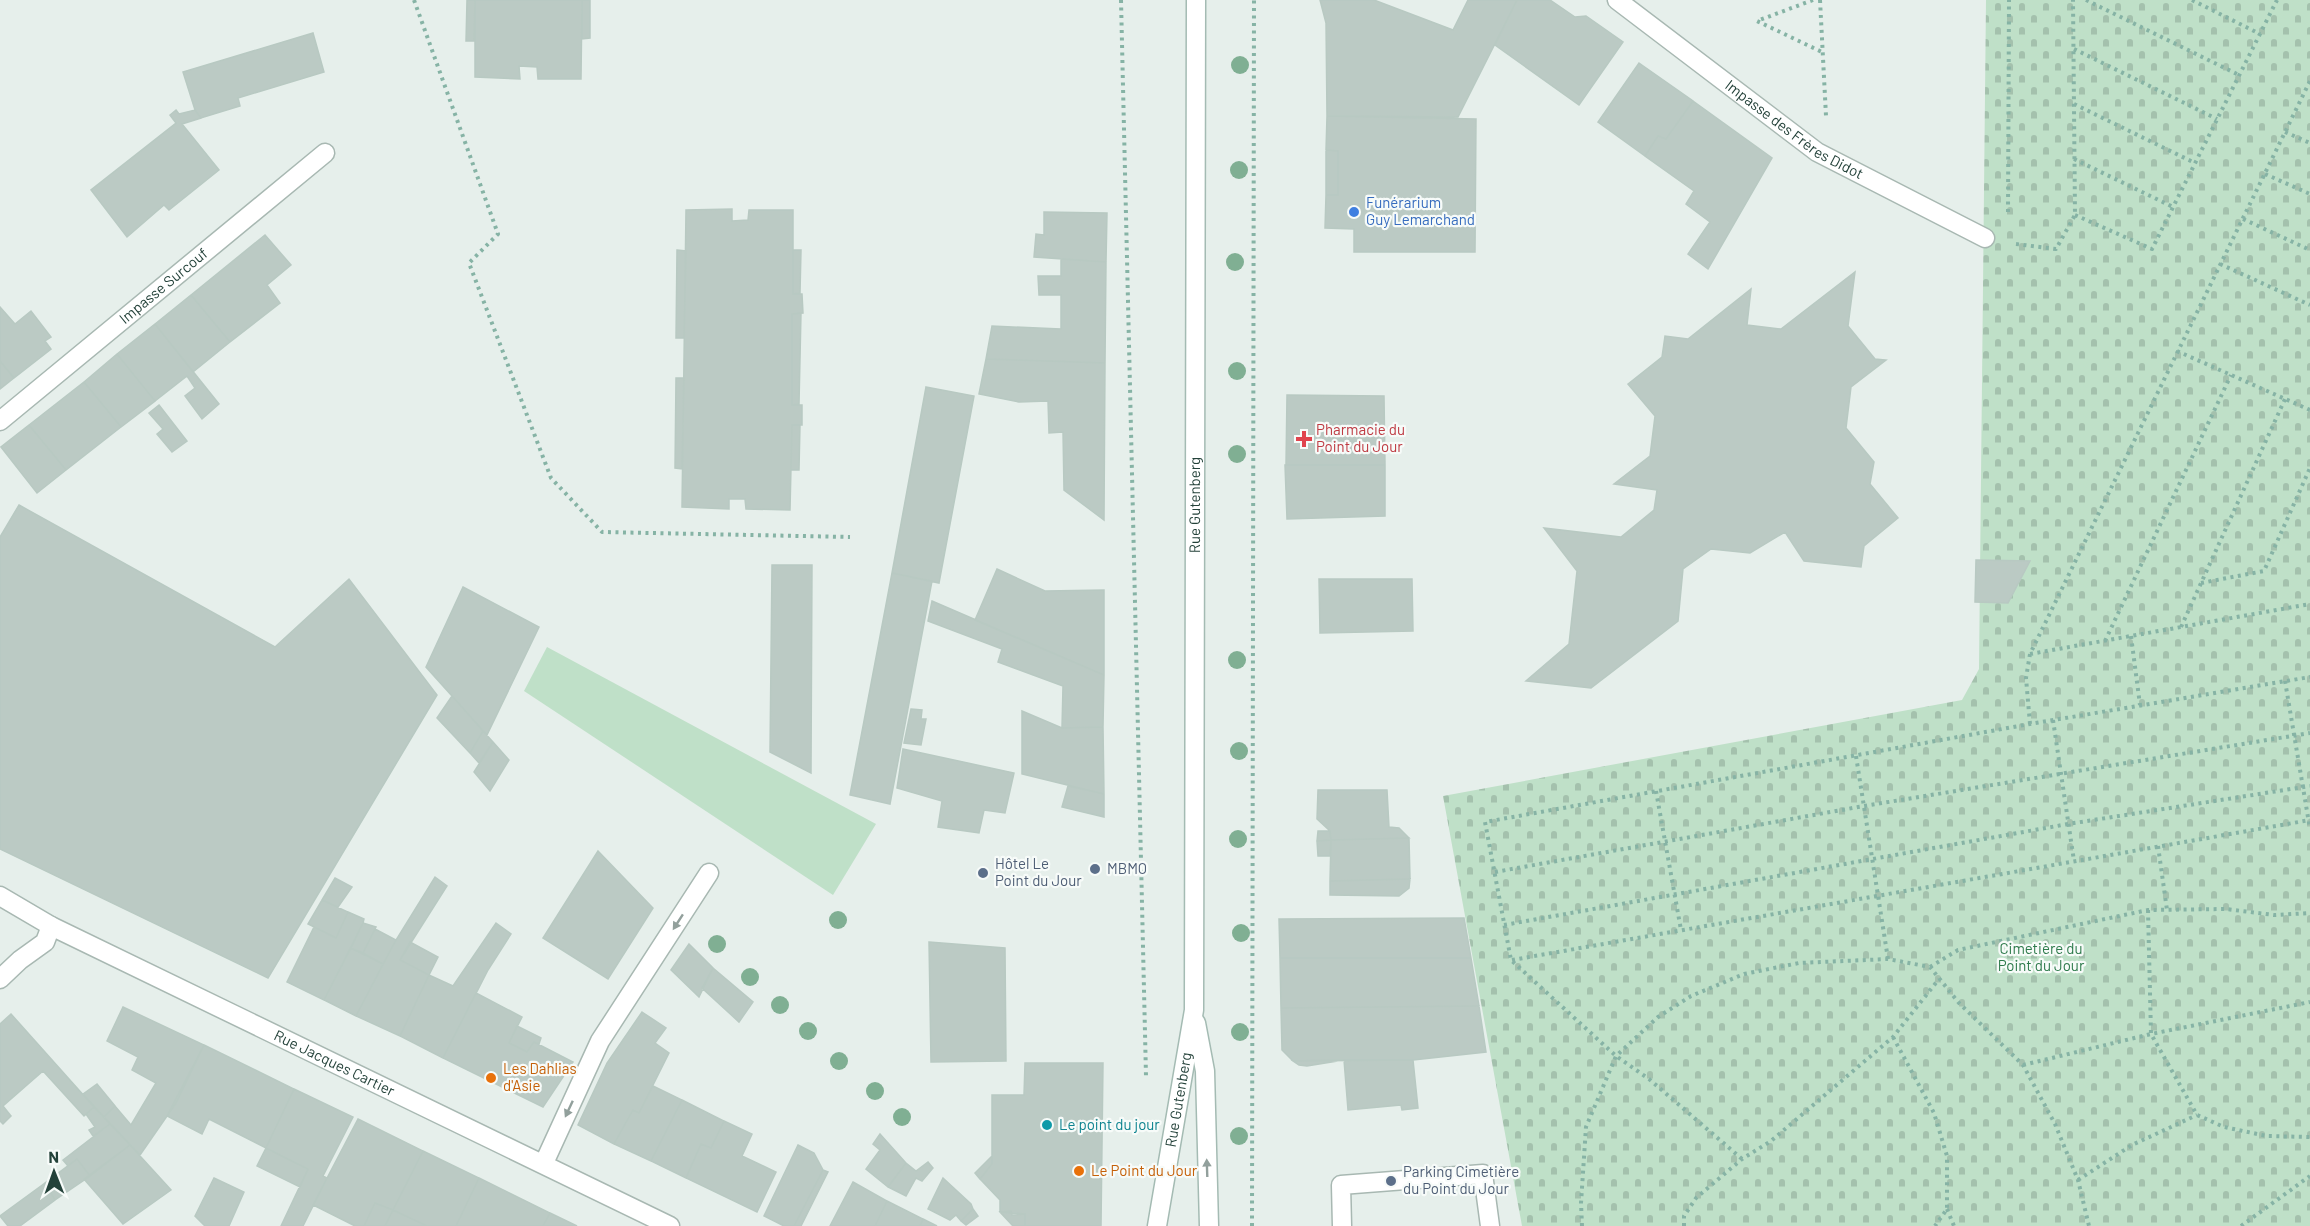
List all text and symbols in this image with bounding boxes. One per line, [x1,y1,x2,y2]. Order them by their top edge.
street label: Impasse des Frères Didot [1722,76,1867,182]
place label: Funérarium Guy Lemarchand [1366,193,1475,228]
marker: Funérarium Guy Lemarchand [1347,205,1361,219]
street label: Impasse Surcouf [115,244,211,327]
place label: Pharmacie du Point du Jour [1316,420,1405,455]
marker: Pharmacie du Point du Jour [1297,432,1311,446]
street label: Rue Gutenberg [1185,457,1203,553]
place label: Hôtel Le Point du Jour [995,854,1082,889]
place label: MBMO [1107,859,1147,877]
marker: MBMO [1088,862,1102,876]
marker: Hôtel Le Point du Jour [976,866,990,880]
one-way arrow [672,914,683,931]
park label: Cimetière du Point du Jour [1998,939,2085,974]
street label: Rue Jacques Cartier [271,1026,399,1100]
street label: Rue Gutenberg [1161,1051,1195,1149]
place label: Les Dahlias d'Asie [503,1059,577,1094]
marker: Les Dahlias d'Asie [484,1071,498,1085]
one-way arrow [564,1100,573,1117]
place label: Le point du jour [1059,1115,1160,1133]
marker: Le point du jour [1040,1118,1054,1132]
north arrow [24,1142,84,1202]
text: N [48,1147,59,1166]
one-way arrow [1203,1158,1212,1177]
place label: Le Point du Jour [1091,1161,1198,1179]
place label: Parking Cimetière du Point du Jour [1403,1162,1519,1197]
marker: Le Point du Jour [1072,1164,1086,1178]
marker: Parking Cimetière du Point du Jour [1384,1174,1398,1188]

